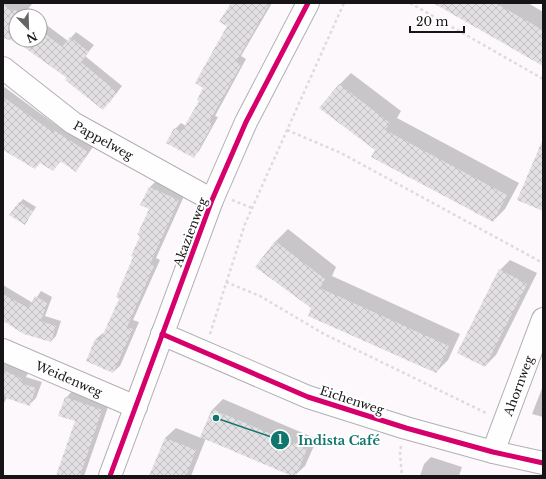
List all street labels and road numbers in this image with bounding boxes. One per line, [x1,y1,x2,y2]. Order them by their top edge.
street label: Pappelweg [71,117,137,163]
street label: Akazienweg [170,194,210,270]
street label: Ahornweg [499,353,536,419]
street label: Weidenweg [33,357,106,400]
street label: Eichenweg [318,383,387,418]

